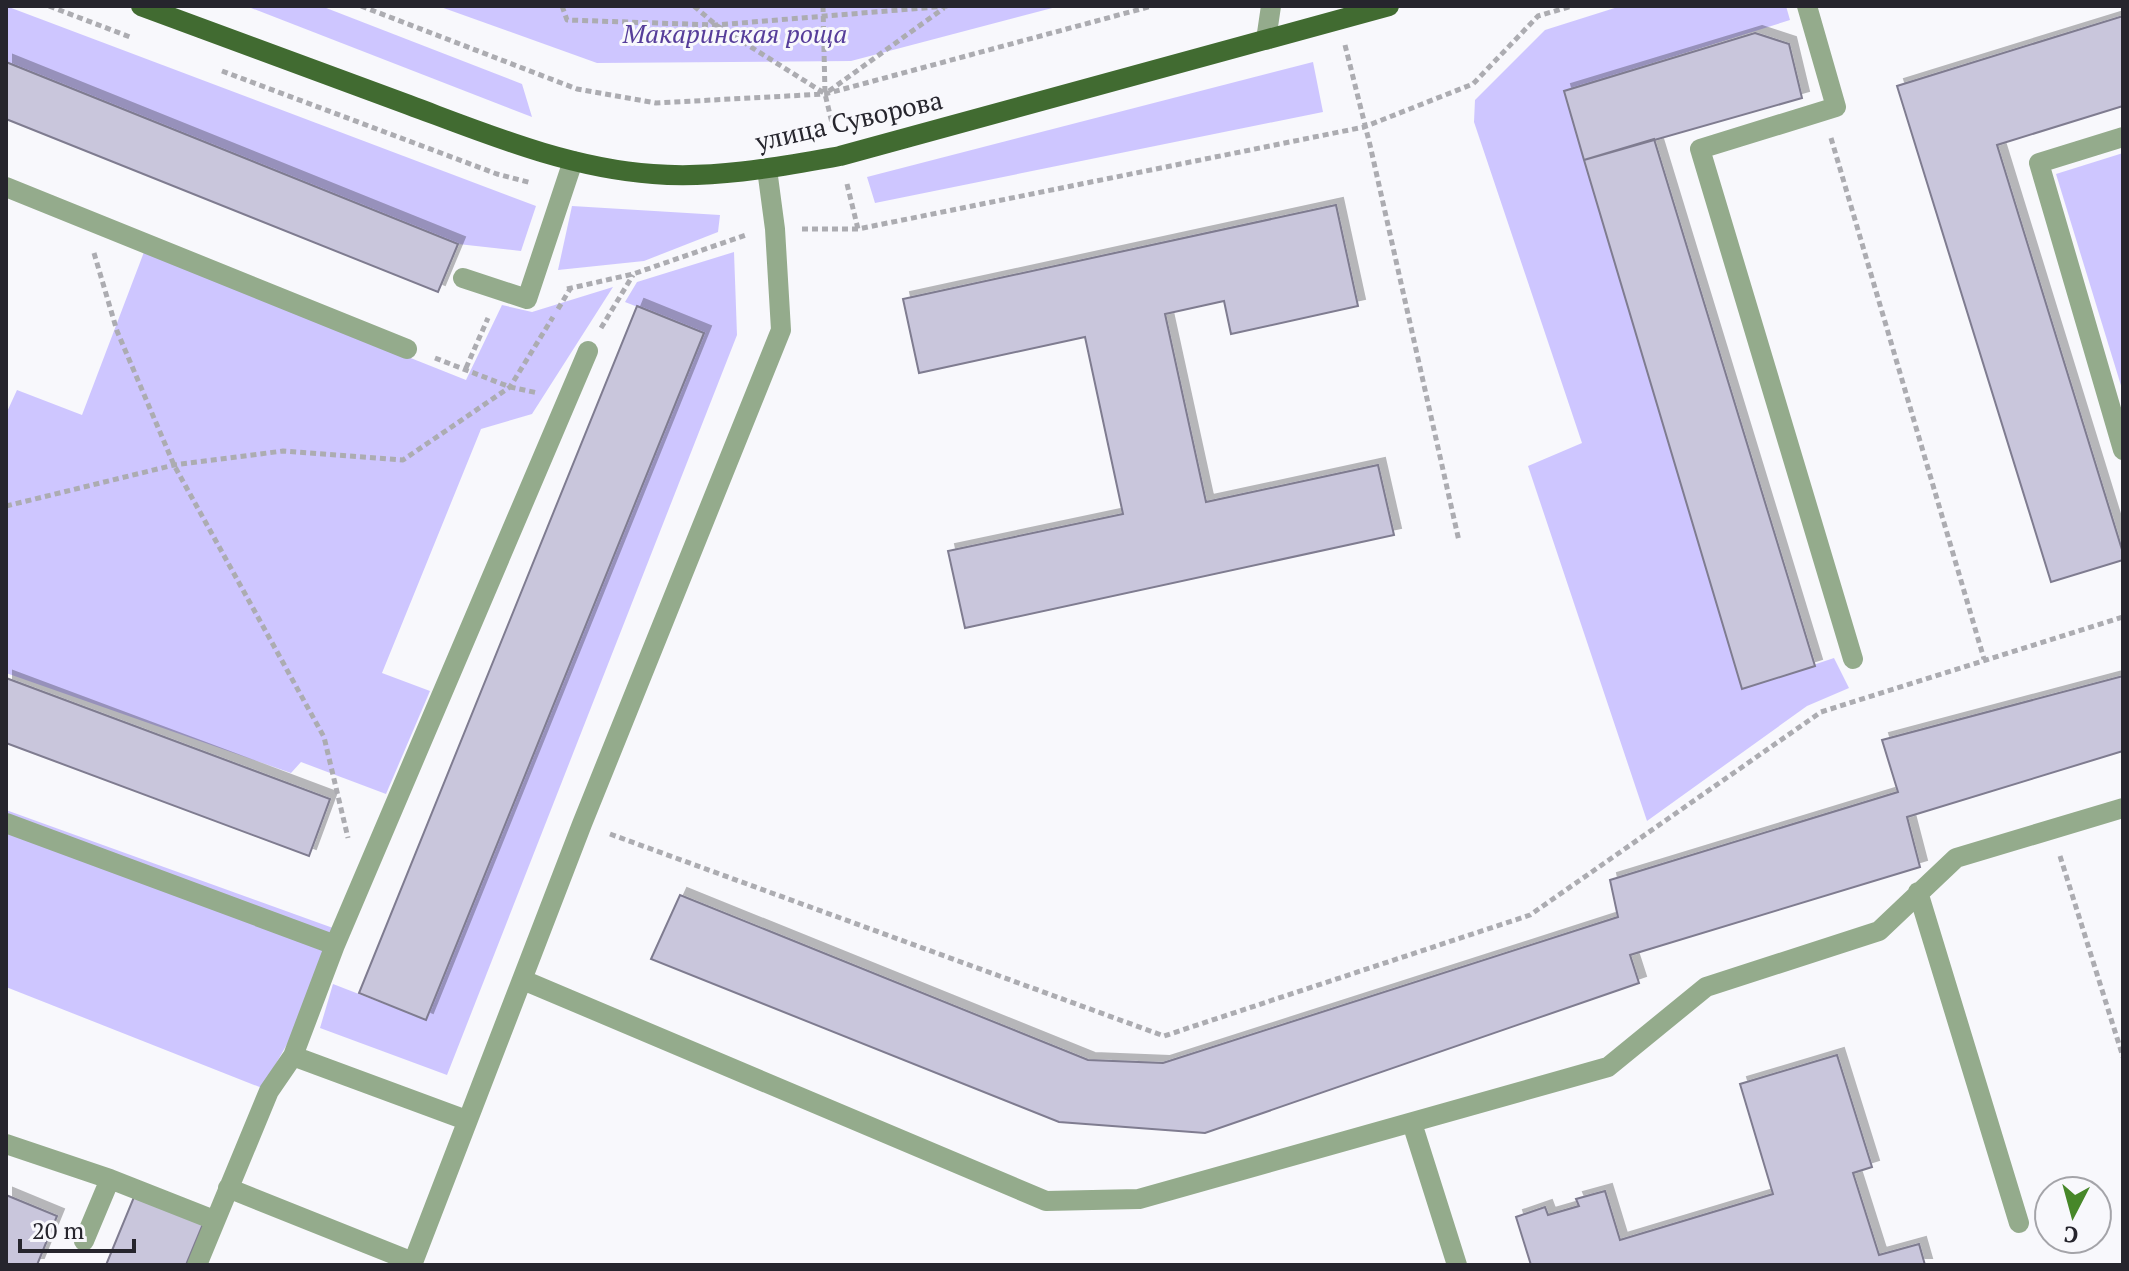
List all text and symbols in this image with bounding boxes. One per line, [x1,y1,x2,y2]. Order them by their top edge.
park label: Макаринская роща [622,16,847,50]
street label: улица Суворова [751,82,946,158]
north arrow [2033,1175,2113,1255]
scale bar [20,1203,134,1253]
text: 20 m [32,1214,84,1246]
text: С [2062,1220,2080,1251]

